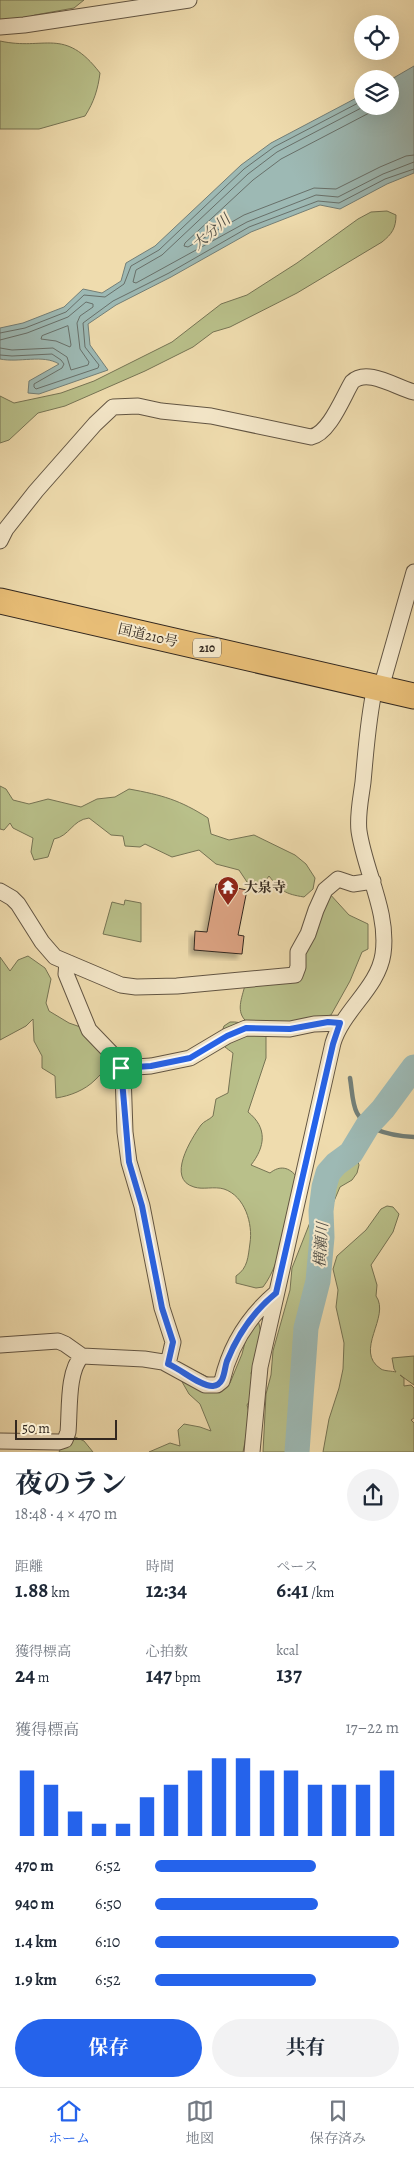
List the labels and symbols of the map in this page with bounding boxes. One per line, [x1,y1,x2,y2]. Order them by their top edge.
water label: 大分川 [187,208,236,254]
street label: 国道210号 [116,619,180,652]
road number: 210 [193,638,221,658]
temple icon: 大泉寺 [216,875,240,906]
place label: 大泉寺 [244,878,286,897]
pin [100,1047,142,1089]
water label: 横瀬川 [309,1220,333,1268]
scale bar [15,1417,118,1440]

